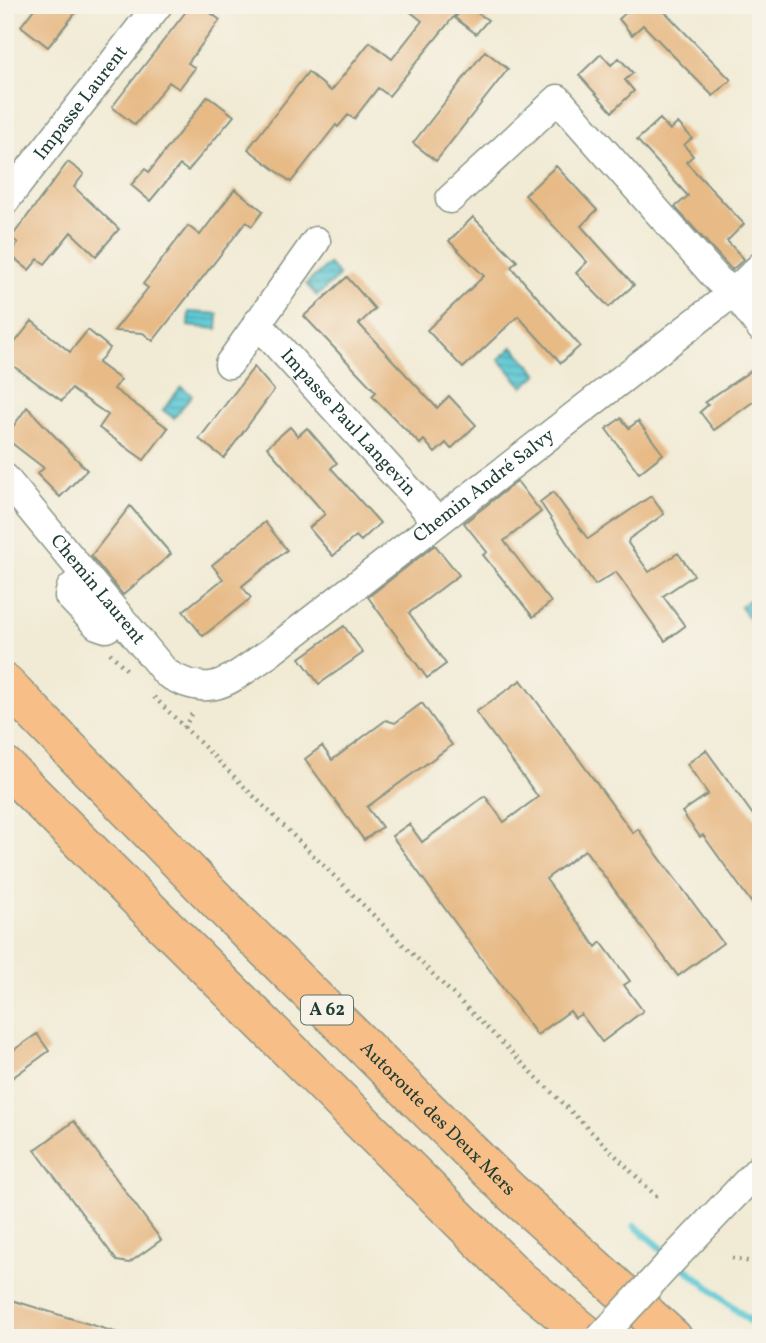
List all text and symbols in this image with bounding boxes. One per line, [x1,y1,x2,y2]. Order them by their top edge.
street label: Impasse Laurent [28,40,134,166]
street label: Impasse Paul Langevin [274,344,422,502]
street label: Chemin André Salvy [408,423,560,549]
street label: Chemin Laurent [44,529,151,651]
road number: A 62 [301,995,353,1024]
street label: Autoroute des Deux Mers [354,1036,521,1202]

